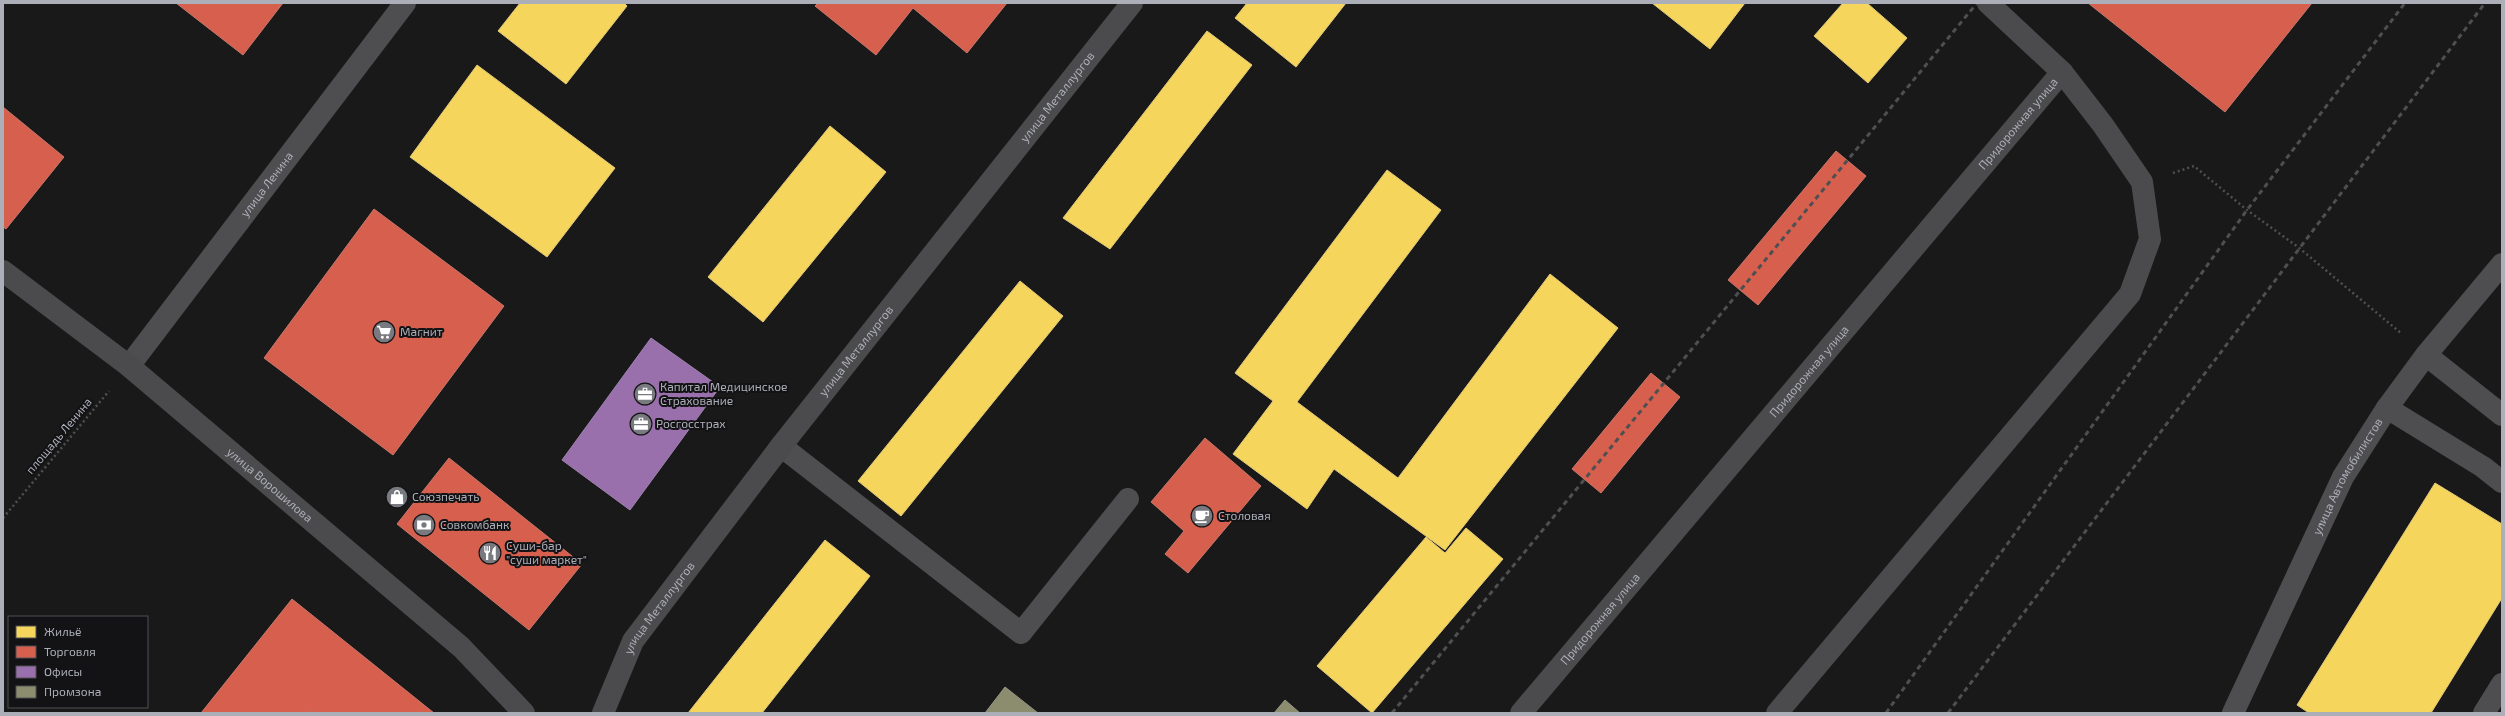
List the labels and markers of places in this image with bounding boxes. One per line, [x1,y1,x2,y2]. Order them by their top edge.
supermarket icon: Магнит [371,319,397,345]
place label: Магнит [400,324,443,338]
place label: Капитал Медицинское Страхование [660,379,787,407]
office icon: Капитал Медицинское Страхование [632,381,658,407]
office icon: Росгосстрах [628,411,654,437]
place label: Росгосстрах [656,416,726,430]
shop icon: Союзпечать [384,484,410,510]
place label: Союзпечать [412,489,480,503]
cafe icon: Столовая [1189,503,1215,529]
place label: Столовая [1218,508,1271,522]
bank icon: Совкомбанк [411,512,437,538]
place label: Совкомбанк [440,517,510,531]
place label: Суши-бар "суши маркет" [506,538,587,567]
restaurant icon: Суши-бар "суши маркет" [477,540,503,566]

